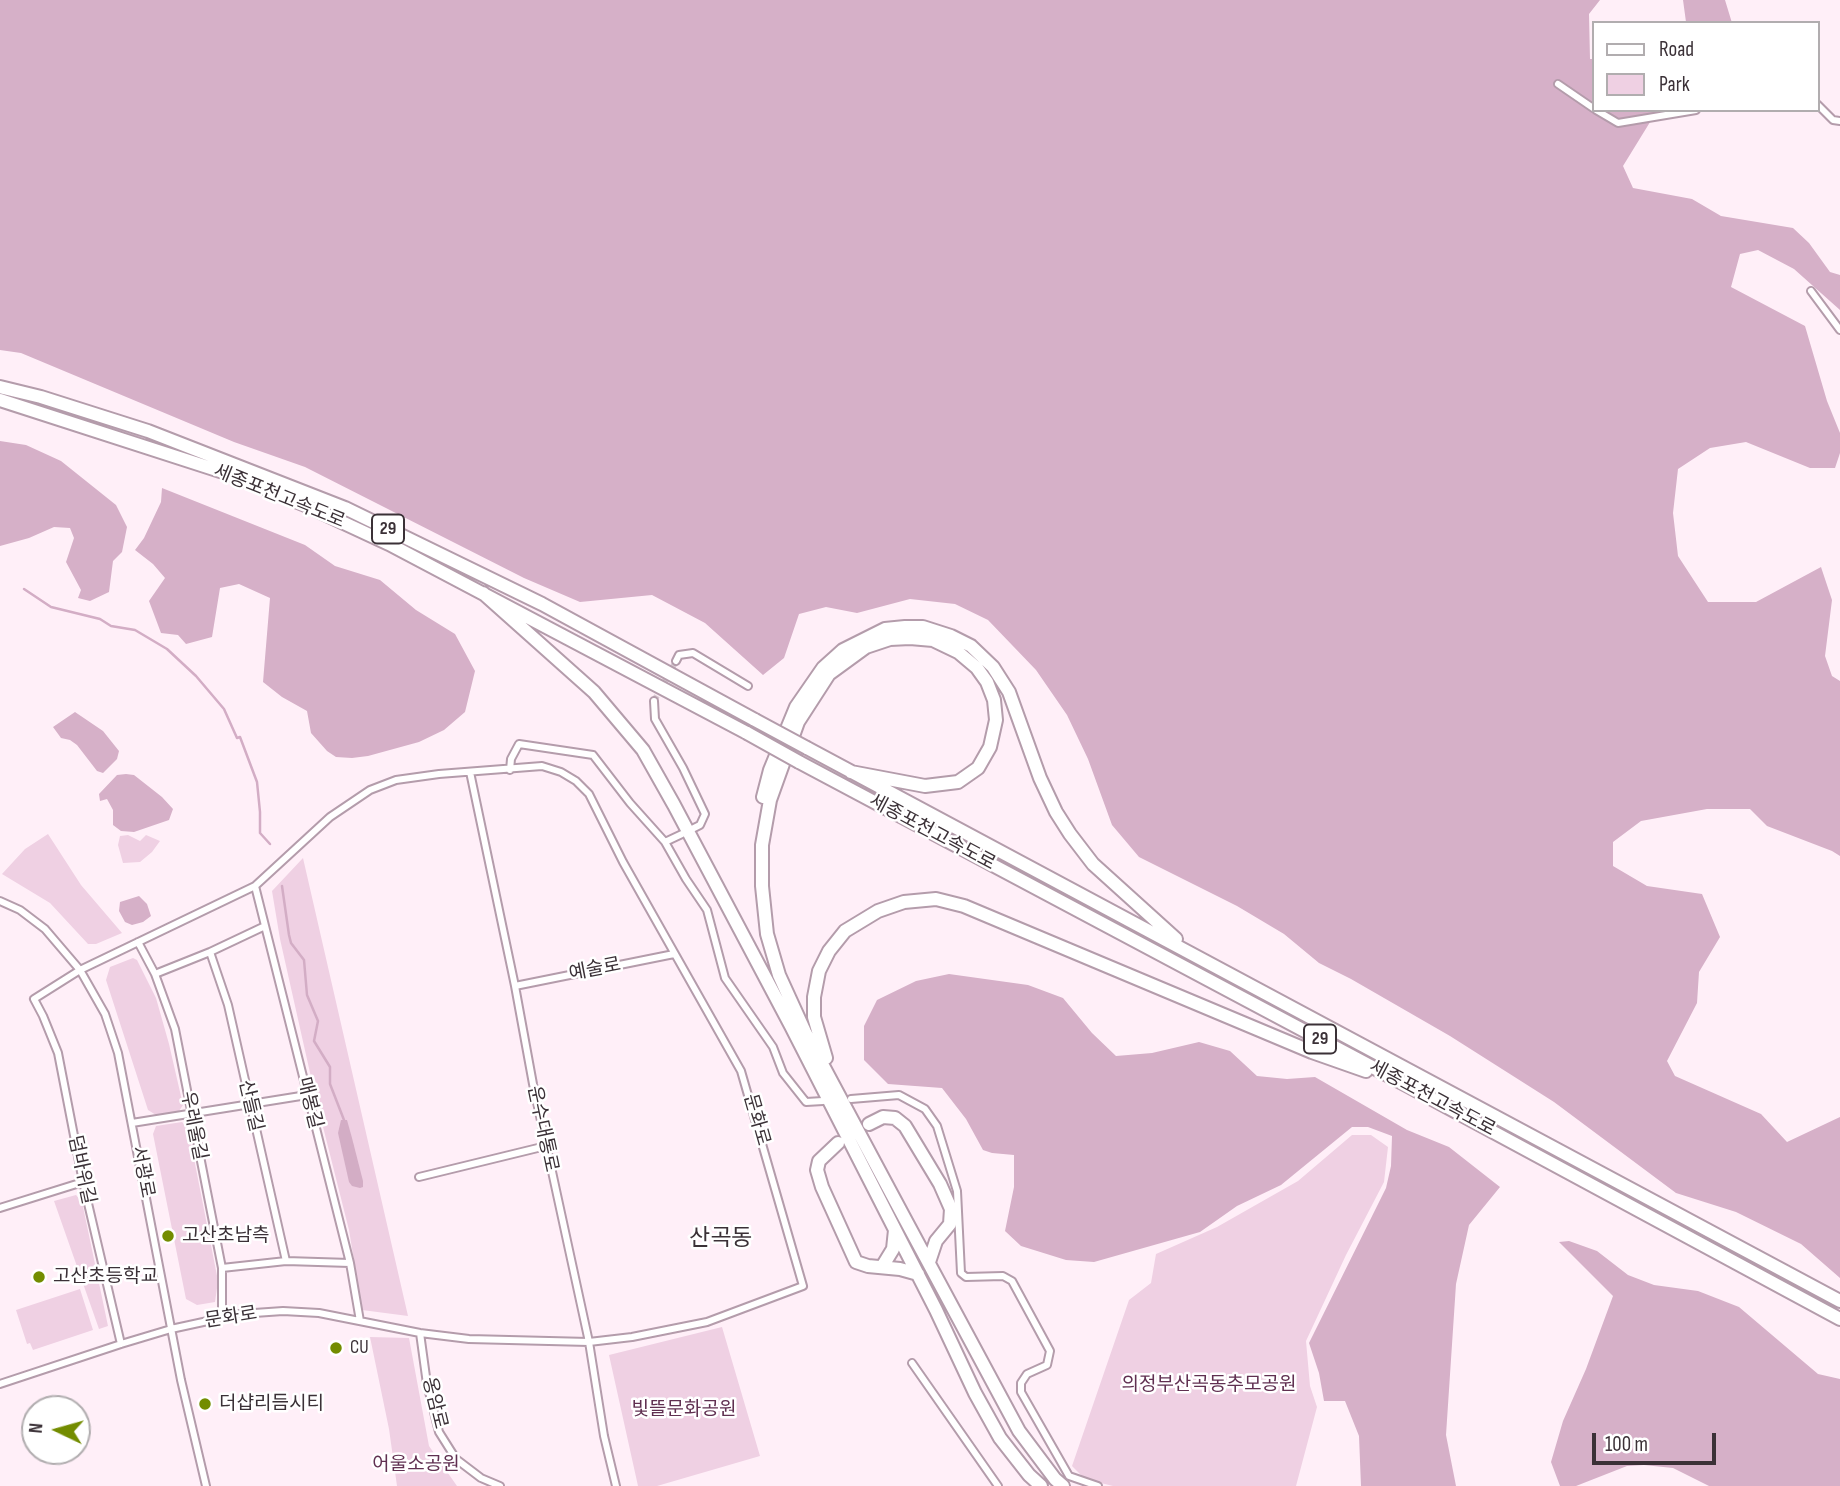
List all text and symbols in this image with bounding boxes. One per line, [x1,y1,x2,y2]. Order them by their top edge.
legend [1591,21,1819,112]
text: Road [1659,37,1694,62]
text: Park [1659,72,1690,97]
street label: 세종포천고속도로 [210,460,348,534]
road number: 29 [372,514,404,544]
street label: 세종포천고속도로 [865,790,999,876]
street label: 예술로 [567,954,623,986]
road number: 29 [1304,1024,1336,1054]
street label: 세종포천고속도로 [1365,1056,1499,1142]
street label: 매봉길 [292,1075,326,1131]
street label: 산들길 [233,1078,267,1134]
street label: 운수대통로 [522,1084,562,1174]
street label: 우레울길 [175,1090,211,1162]
street label: 문화로 [738,1092,774,1148]
street label: 덤바위길 [63,1133,99,1207]
street label: 서광로 [126,1144,158,1200]
place label: 고산초남측 [182,1225,269,1247]
district label: 산곡동 [689,1225,753,1253]
marker: 고산초남측 [160,1228,176,1244]
place label: 고산초등학교 [53,1266,158,1288]
marker: 고산초등학교 [31,1269,47,1285]
street label: 문화로 [203,1303,259,1333]
place label: CU [350,1337,369,1359]
marker: CU [328,1340,344,1356]
park label: 의정부산곡동추모공원 [1122,1374,1296,1396]
street label: 옹암로 [417,1375,451,1431]
place label: 더샵리듬시티 [219,1393,324,1415]
north arrow [21,1395,91,1465]
marker: 더샵리듬시티 [197,1396,213,1412]
park label: 빛뜰문화공원 [632,1399,736,1421]
scale bar [1595,1420,1719,1464]
text: N [25,1422,48,1434]
text: 100 m [1605,1432,1648,1457]
park label: 어울소공원 [372,1454,460,1476]

